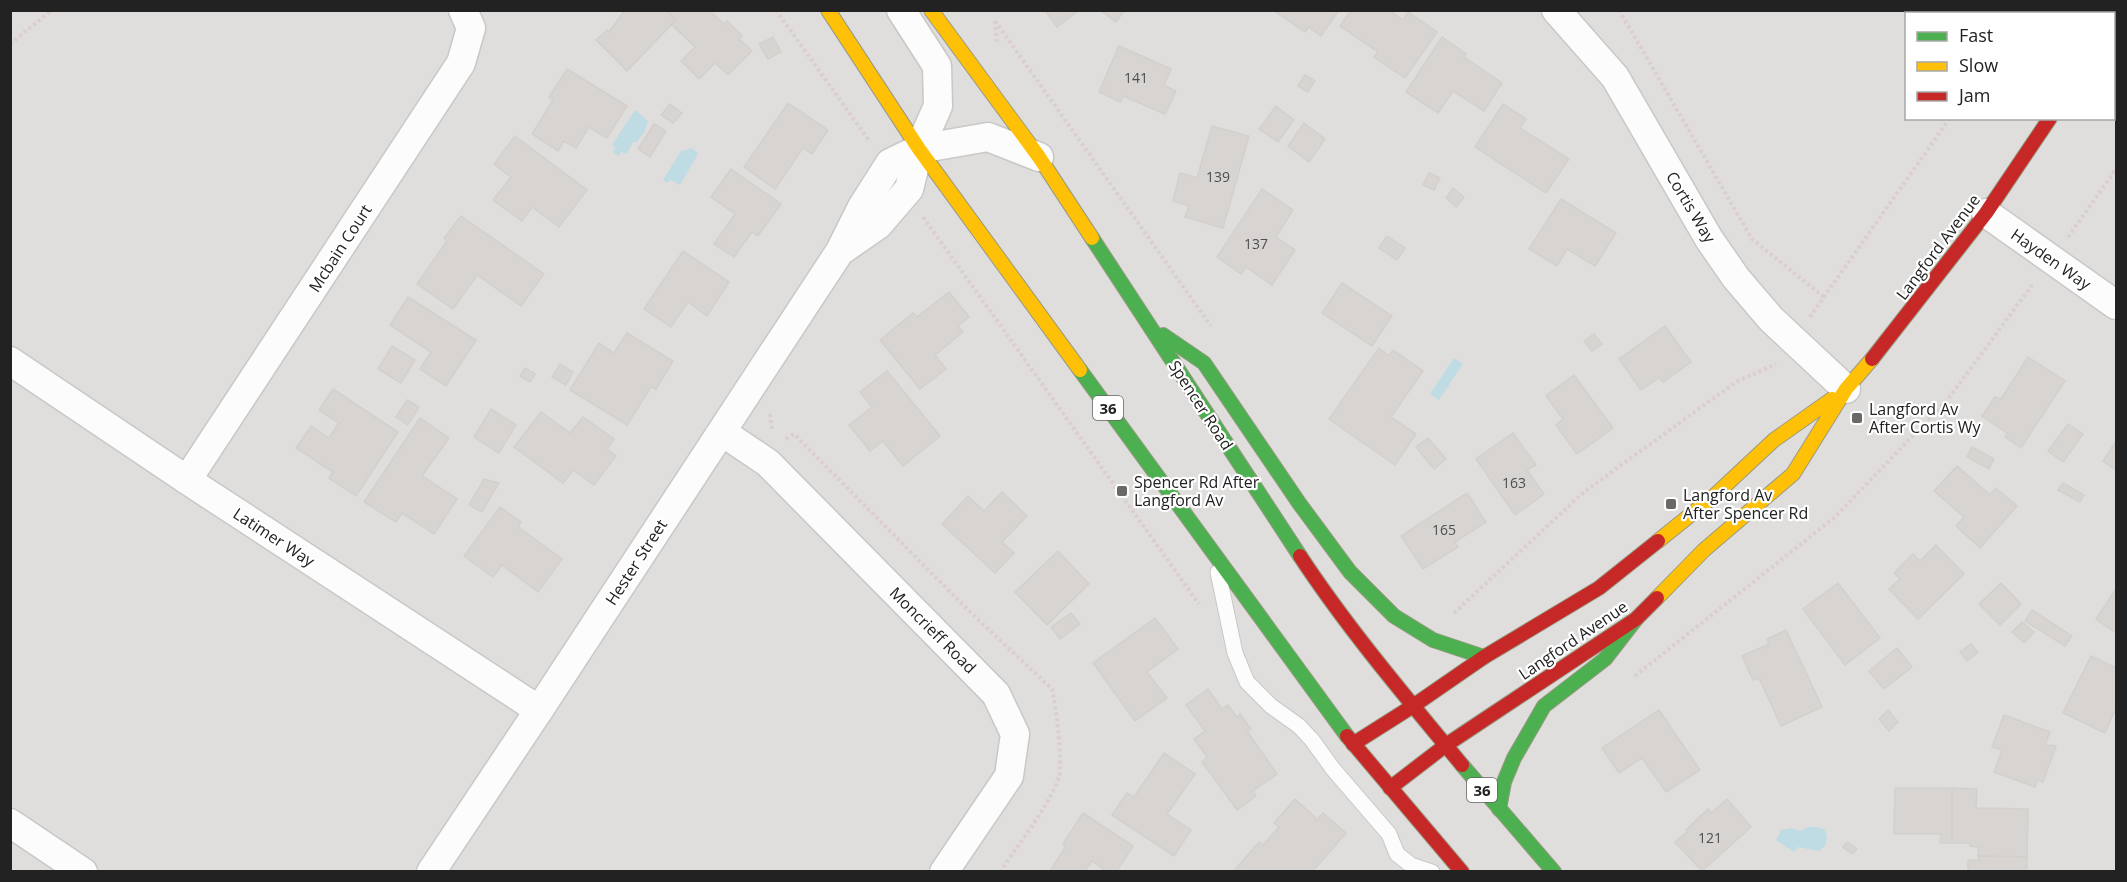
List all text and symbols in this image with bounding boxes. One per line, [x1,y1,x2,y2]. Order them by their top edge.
legend [1905,12,2115,120]
text: Fast [1959,23,1993,47]
text: Slow [1959,53,1998,77]
house number: 141 [1124,68,1148,87]
text: Jam [1957,83,1991,107]
house number: 139 [1206,167,1230,186]
street label: Cortis Way [1661,167,1721,248]
street label: Langford Avenue [1891,190,1985,304]
street label: Mcbain Court [303,200,377,296]
street label: Hayden Way [2007,223,2096,295]
house number: 137 [1244,234,1268,253]
street label: Spencer Road [1164,356,1238,454]
road number: 36 [1093,396,1123,420]
place label: Langford Av After Cortis Wy [1869,398,1981,438]
marker: Langford Av After Cortis Wy [1850,411,1864,425]
place label: Spencer Rd After Langford Av [1134,471,1260,511]
house number: 163 [1502,473,1526,492]
marker: Spencer Rd After Langford Av [1115,484,1129,498]
place label: Langford Av After Spencer Rd [1683,484,1808,524]
marker: Langford Av After Spencer Rd [1664,497,1678,511]
street label: Latimer Way [229,502,320,572]
street label: Hester Street [600,514,672,609]
house number: 165 [1432,520,1456,539]
street label: Moncrieff Road [885,582,981,678]
street label: Langford Avenue [1514,595,1632,685]
road number: 36 [1467,778,1497,802]
house number: 121 [1698,828,1722,847]

